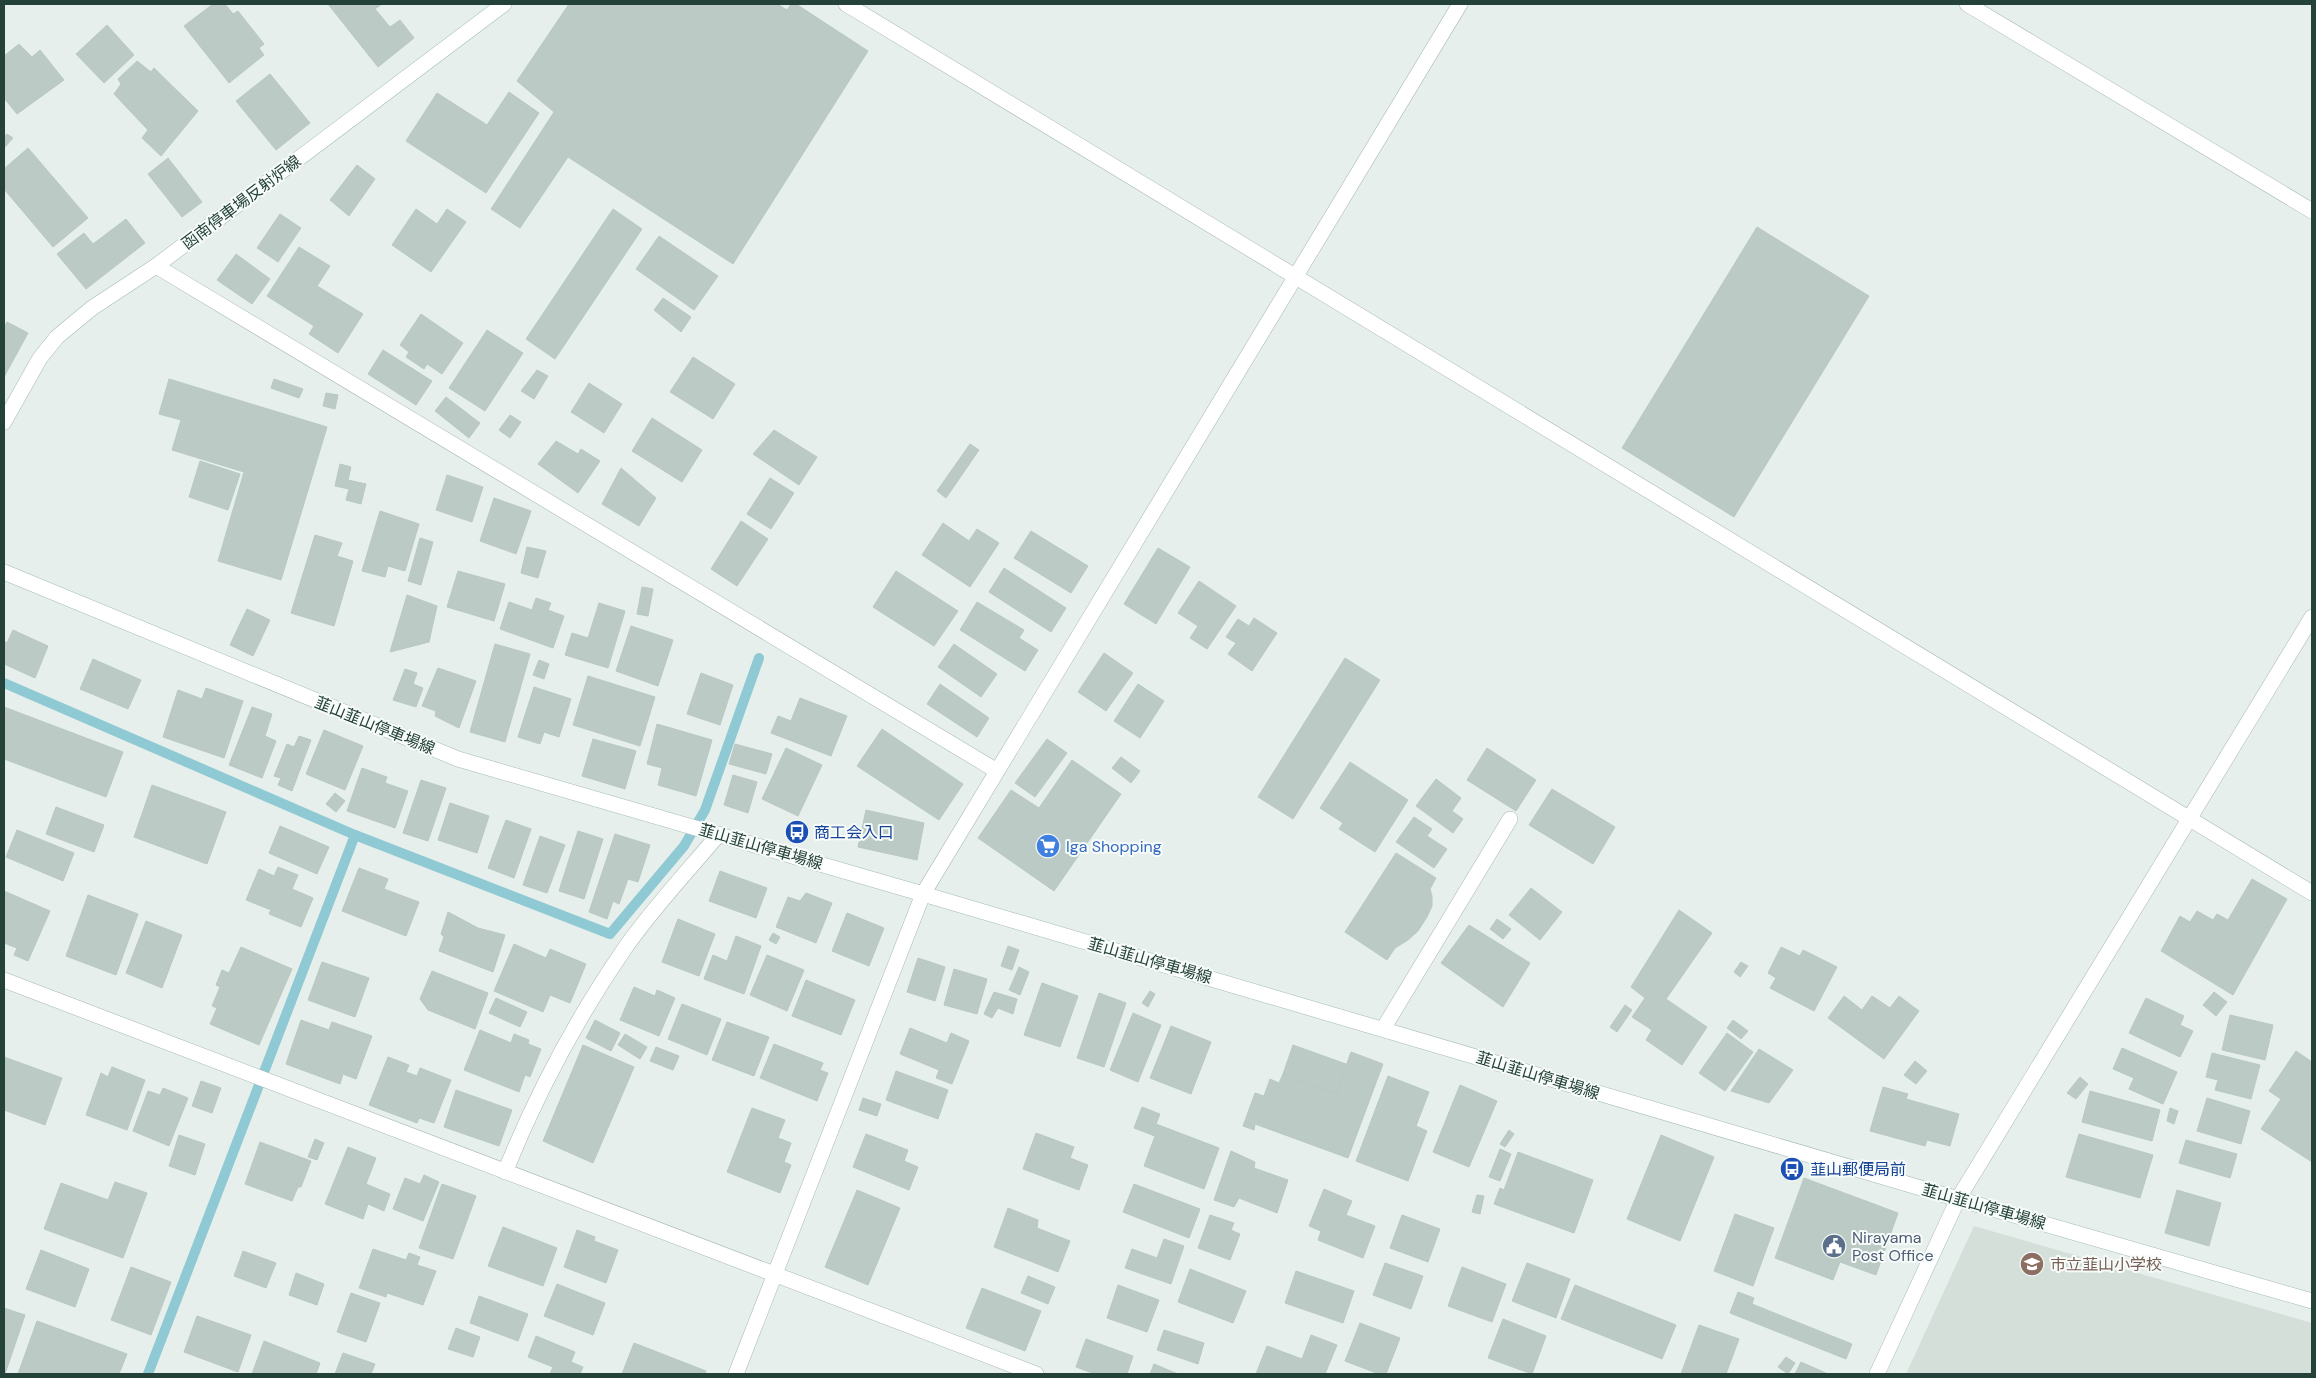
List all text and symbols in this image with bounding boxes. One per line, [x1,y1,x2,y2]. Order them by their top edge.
street label: 函南停車場反射炉線 [177,151,305,254]
street label: 韮山韮山停車場線 [312,692,438,759]
street label: 韮山韮山停車場線 [696,819,825,874]
bus stop icon: 商工会入口 [784,819,810,845]
place label: 商工会入口 [814,822,894,843]
supermarket icon: Iga Shopping [1035,833,1061,859]
place label: Iga Shopping [1066,836,1162,857]
street label: 韮山韮山停車場線 [1085,933,1214,988]
street label: 韮山韮山停車場線 [1474,1047,1602,1104]
bus stop icon: 韮山郵便局前 [1779,1156,1805,1182]
place label: 韮山郵便局前 [1810,1159,1906,1180]
street label: 韮山韮山停車場線 [1919,1179,2048,1234]
place label: Nirayama Post Office [1852,1227,1934,1266]
public building icon: Nirayama Post Office [1821,1233,1847,1259]
school or university icon: 市立韮山小学校 [2019,1251,2045,1277]
place label: 市立韮山小学校 [2050,1254,2162,1275]

